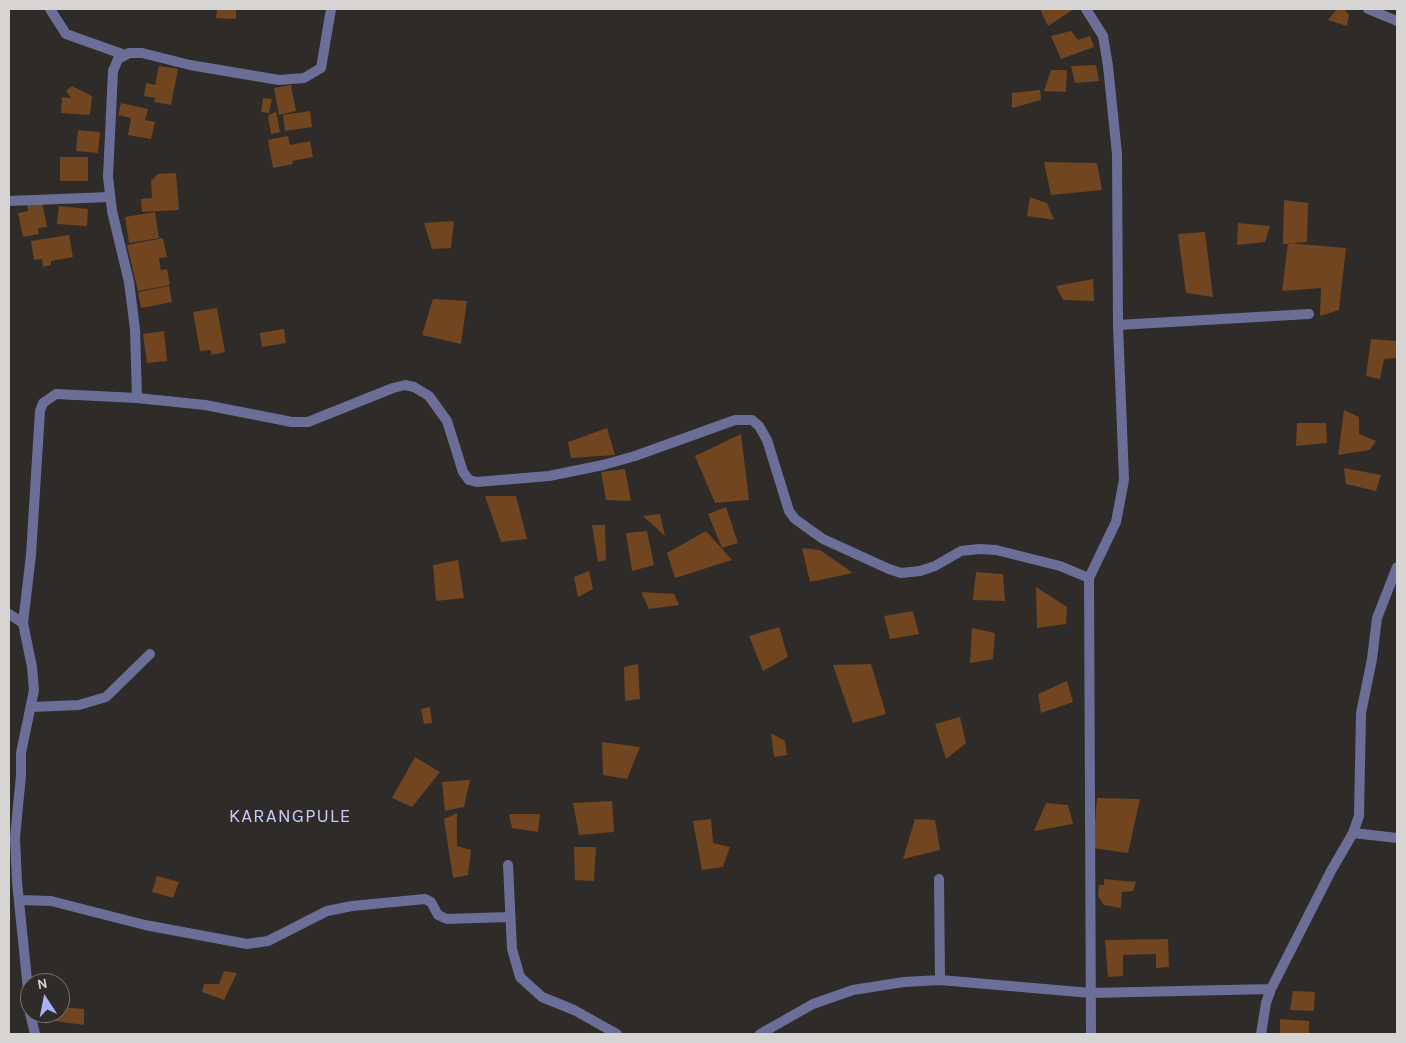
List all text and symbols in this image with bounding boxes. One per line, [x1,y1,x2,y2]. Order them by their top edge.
district label: KARANGPULE [227,806,353,828]
north arrow [20,973,70,1023]
text: N [36,974,49,993]

